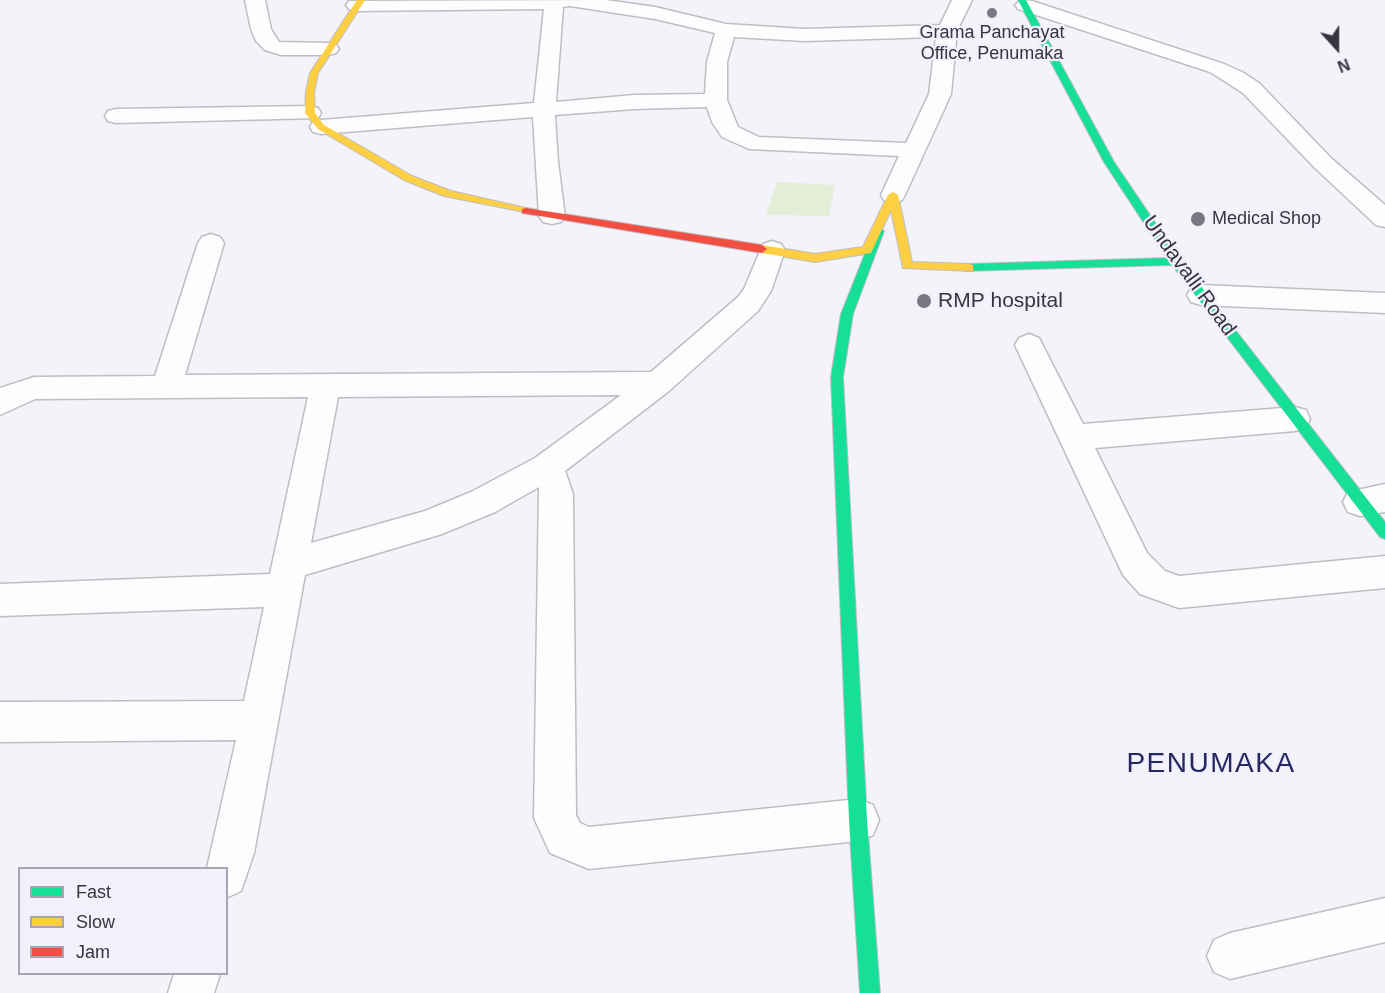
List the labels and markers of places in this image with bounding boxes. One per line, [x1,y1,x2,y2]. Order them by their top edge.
marker: Grama Panchayat Office, Penumaka [985,6,999,20]
place label: Grama Panchayat Office, Penumaka [919,22,1065,64]
place label: Medical Shop [1212,208,1321,230]
marker: Medical Shop [1189,210,1207,228]
place label: RMP hospital [938,288,1063,314]
marker: RMP hospital [915,292,933,310]

